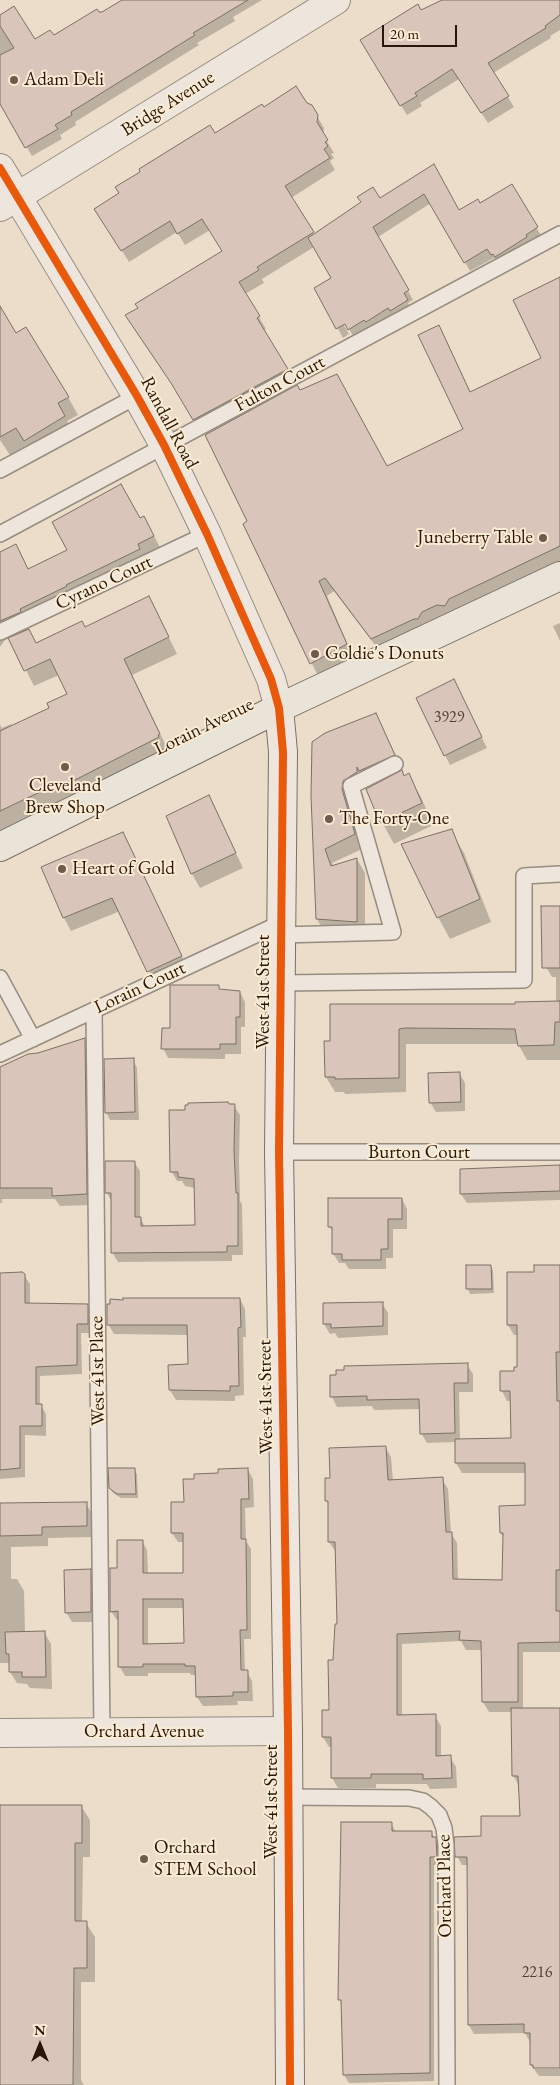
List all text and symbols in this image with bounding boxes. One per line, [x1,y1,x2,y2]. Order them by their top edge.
scale bar [385,15,460,47]
text: 20 m [390,24,419,43]
street label: Bridge Avenue [117,66,219,142]
place label: Adam Deli [24,69,104,91]
marker: Adam Deli [8,74,20,86]
street label: Fulton Court [231,351,329,417]
street label: Randall Road [135,373,203,473]
place label: Juneberry Table [417,527,533,549]
marker: Juneberry Table [537,532,549,544]
street label: Cyrano Court [52,551,156,615]
place label: Goldie's Donuts [325,643,444,665]
marker: Goldie's Donuts [309,648,321,660]
street label: Lorain Avenue [151,693,257,761]
house number: 3929 [434,708,464,728]
marker: Cleveland Brew Shop [59,761,71,773]
place label: Cleveland Brew Shop [25,775,105,819]
place label: The Forty-One [339,808,449,830]
marker: The Forty-One [323,813,335,825]
place label: Heart of Gold [72,858,175,880]
marker: Heart of Gold [56,863,68,875]
street label: West 41st Street [253,935,275,1049]
street label: Lorain Court [91,957,189,1019]
street label: Burton Court [368,1142,470,1164]
street label: West 41st Place [86,1316,110,1426]
street label: West 41st Street [254,1339,278,1455]
street label: Orchard Avenue [84,1721,204,1743]
street label: West 41st Street [261,1745,283,1859]
street label: Orchard Place [433,1834,457,1938]
place label: Orchard STEM School [154,1837,257,1881]
marker: Orchard STEM School [138,1853,150,1865]
house number: 2216 [522,1963,552,1983]
north arrow [15,2020,65,2070]
text: N [34,2021,46,2039]

